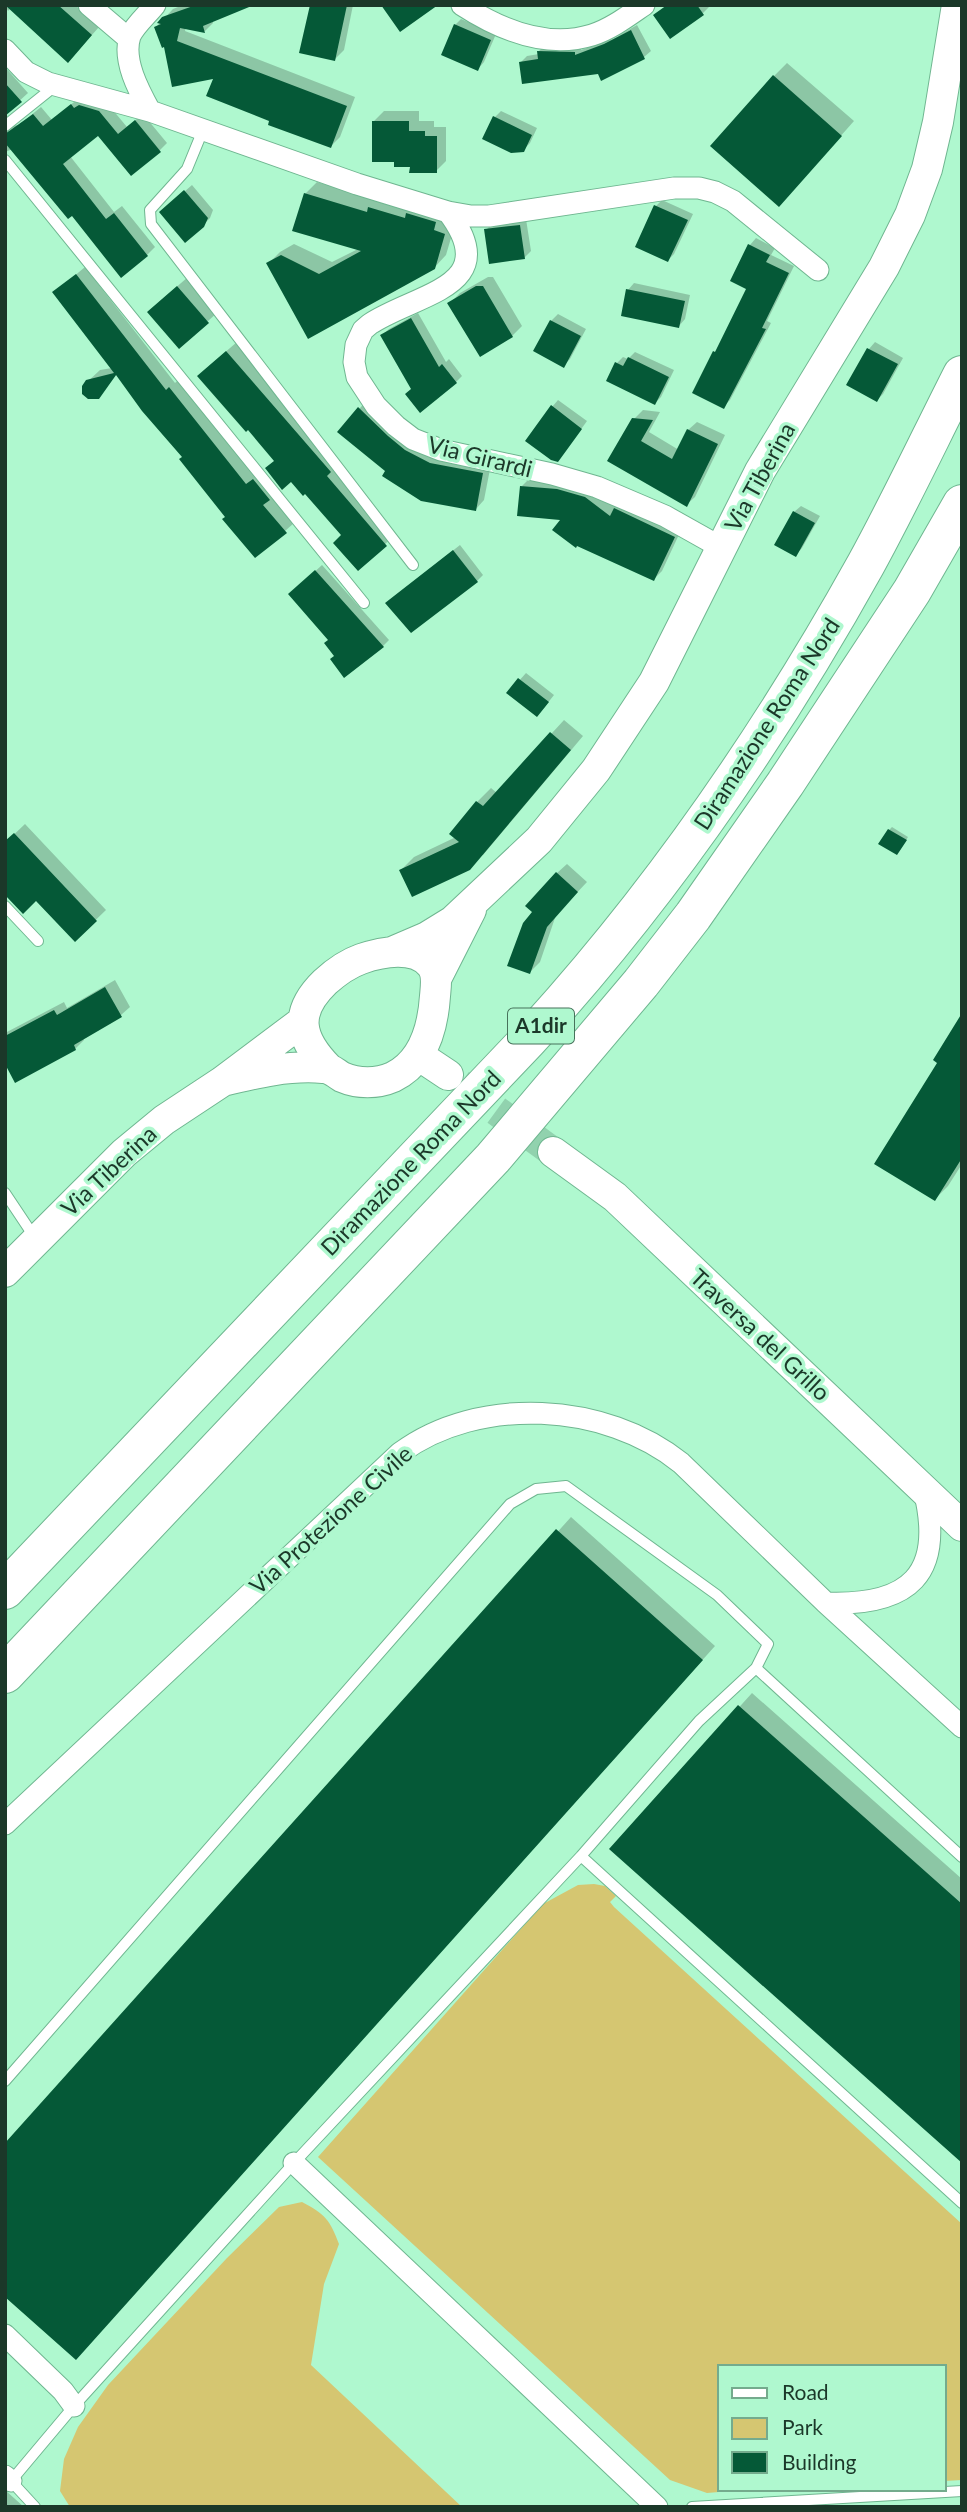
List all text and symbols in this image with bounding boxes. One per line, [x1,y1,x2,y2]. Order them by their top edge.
street label: Via Tiberina [718,417,800,536]
street label: Via Girardi [425,430,535,483]
street label: Diramazione Roma Nord [687,612,845,834]
road number: A1dir [508,1009,574,1044]
street label: Diramazione Roma Nord [315,1064,506,1261]
street label: Via Tiberina [55,1119,162,1221]
street label: Traversa del Grillo [685,1262,836,1406]
street label: Via Protezione Civile [243,1439,417,1599]
legend [718,2365,946,2491]
text: Road [782,2379,829,2404]
text: Park [782,2414,823,2439]
text: Building [782,2449,857,2474]

